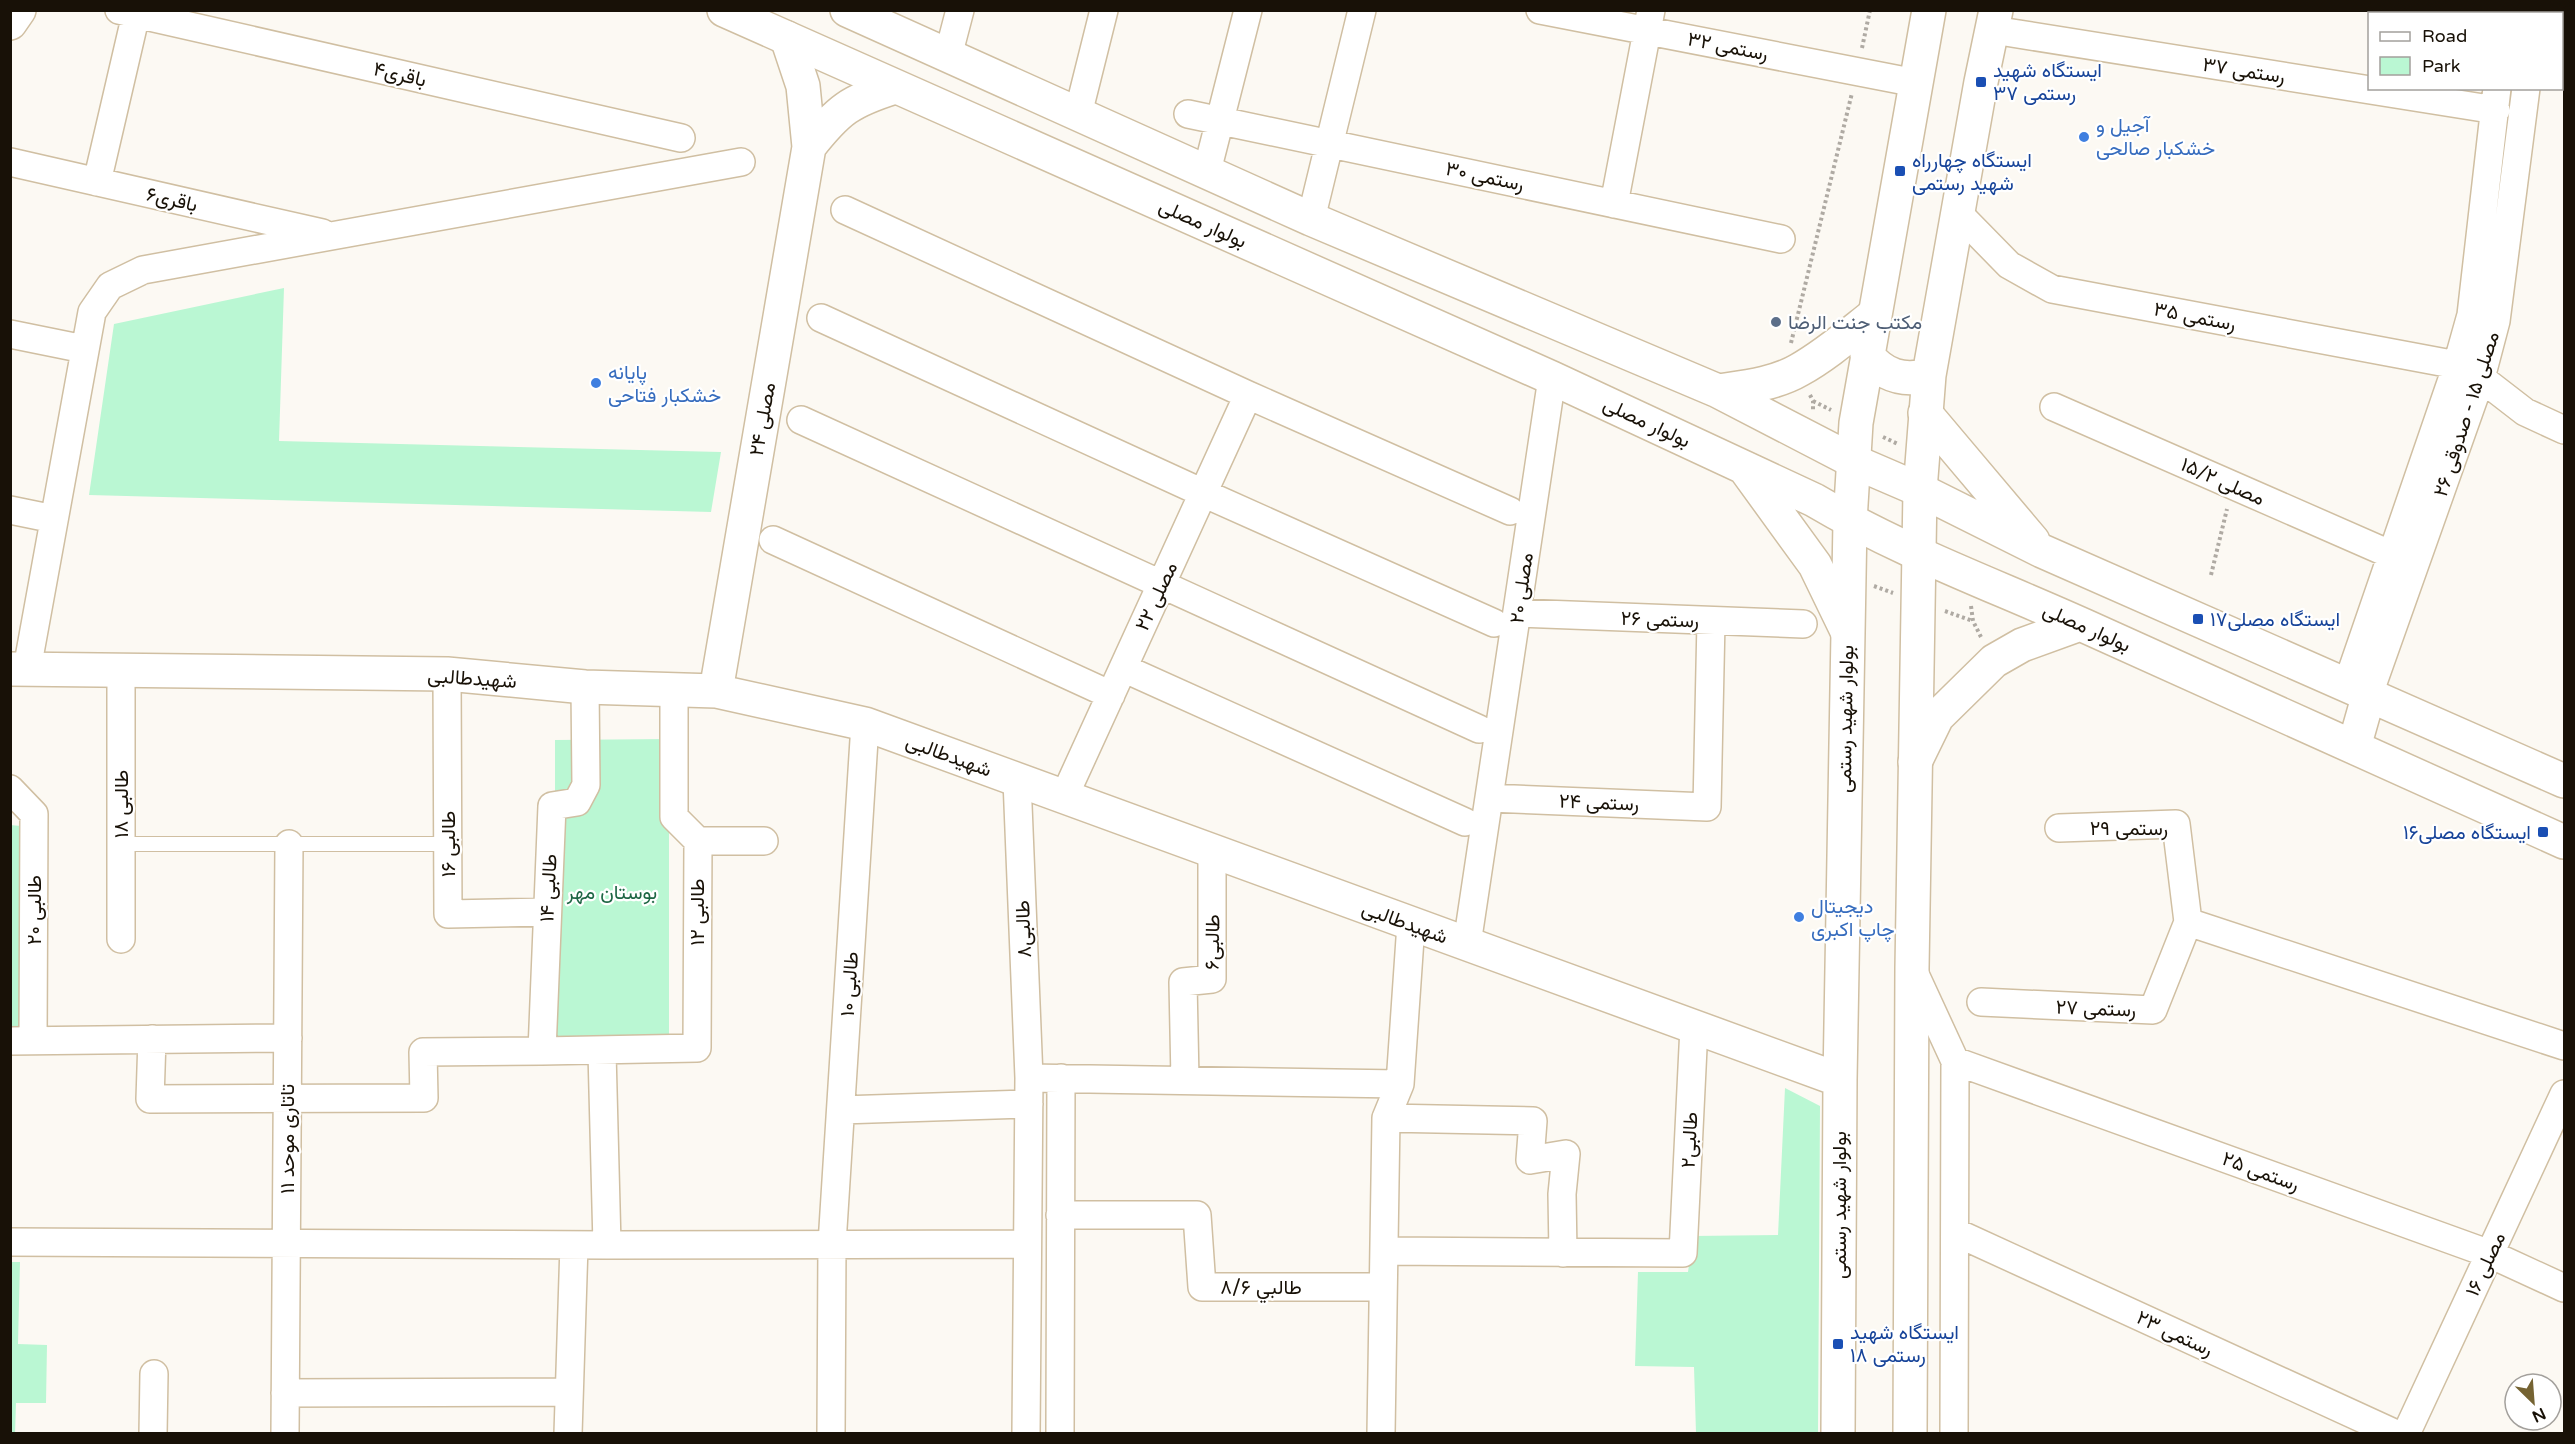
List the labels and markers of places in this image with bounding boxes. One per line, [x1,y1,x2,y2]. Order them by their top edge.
place label: ایستگاه شهید رستمی ۳۷ [1993,59,2102,106]
marker: ایستگاه شهید رستمی ۳۷ [1974,75,1988,89]
place label: آجیل و خشکبار صالحی [2096,114,2215,161]
marker: آجیل و خشکبار صالحی [2077,130,2091,144]
place label: ایستگاه چهارراه شهید رستمی [1912,149,2032,196]
marker: ایستگاه چهارراه شهید رستمی [1893,164,1907,178]
place label: مكتب جنت الرضا [1788,311,1922,335]
marker: مكتب جنت الرضا [1769,315,1783,329]
place label: پایانه خشکبار فتاحی [608,361,721,408]
marker: پایانه خشکبار فتاحی [589,376,603,390]
place label: ایستگاه مصلی۱۷ [2210,608,2340,632]
marker: ایستگاه مصلی۱۷ [2191,612,2205,626]
place label: ایستگاه مصلی۱۶ [2403,821,2531,845]
marker: ایستگاه مصلی۱۶ [2536,825,2550,839]
place label: دیجیتال چاپ اکبری [1811,895,1895,943]
marker: دیجیتال چاپ اکبری [1792,910,1806,924]
place label: ایستگاه شهید رستمی ۱۸ [1850,1321,1959,1368]
marker: ایستگاه شهید رستمی ۱۸ [1831,1337,1845,1351]

